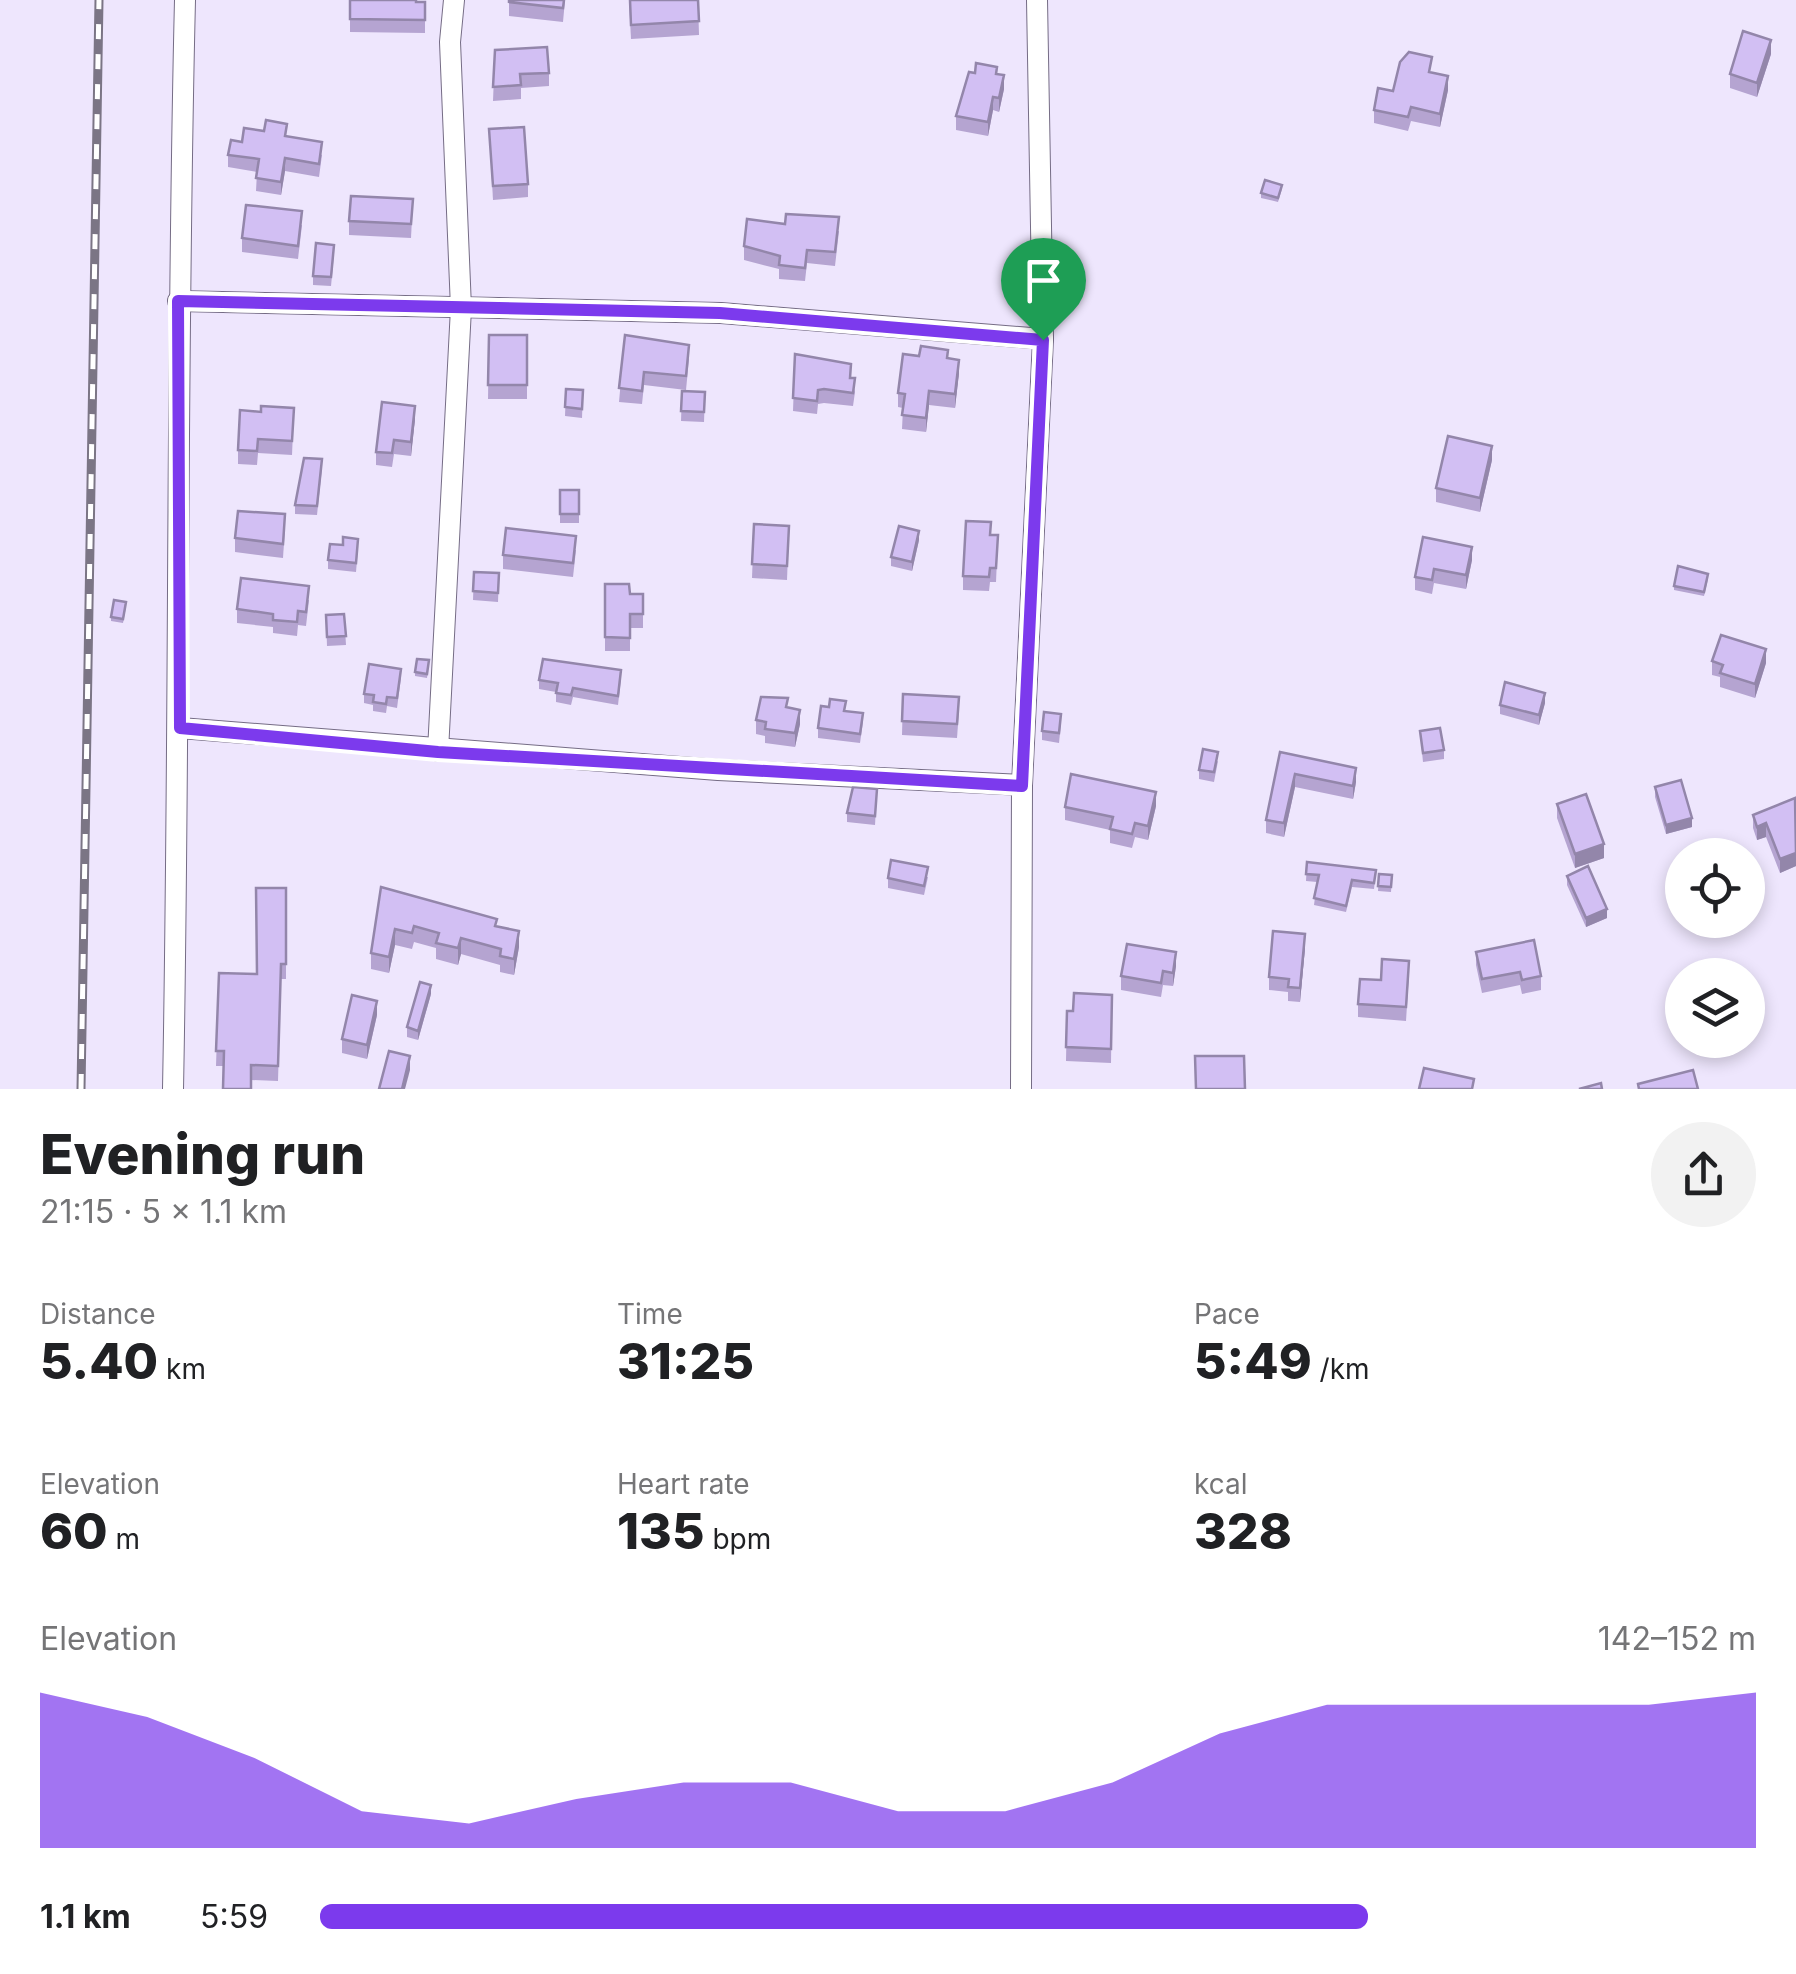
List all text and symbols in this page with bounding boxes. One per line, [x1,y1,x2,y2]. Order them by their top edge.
pin [1001,238,1086,341]
icon: arrive [1016,253,1071,308]
map controls [1665,838,1765,1058]
button: locate [1665,838,1765,938]
button: layers [1665,958,1765,1058]
text: Evening run [40,1121,365,1187]
button: share [1651,1122,1756,1227]
text: 21:15 · 5 × 1.1 km [40,1192,287,1231]
text: Distance [40,1297,156,1331]
text: Time [617,1297,683,1331]
text: Pace [1194,1297,1260,1331]
text: 5.40 [40,1331,158,1391]
text: 31:25 [617,1331,754,1391]
text: 5:49 [1194,1331,1312,1391]
text: km [158,1352,206,1386]
text: /km [1312,1352,1370,1386]
text: Elevation [40,1467,160,1501]
text: Heart rate [617,1467,750,1501]
text: kcal [1194,1467,1248,1501]
text: 60 [40,1501,108,1561]
text: 135 [617,1501,705,1561]
text: 328 [1194,1501,1292,1561]
text: m [108,1522,140,1556]
text: bpm [705,1522,771,1556]
text: Elevation [40,1619,177,1658]
text: 142–152 m [1598,1619,1756,1658]
text: 1.1 km [40,1897,131,1936]
text: 5:59 [200,1897,268,1936]

